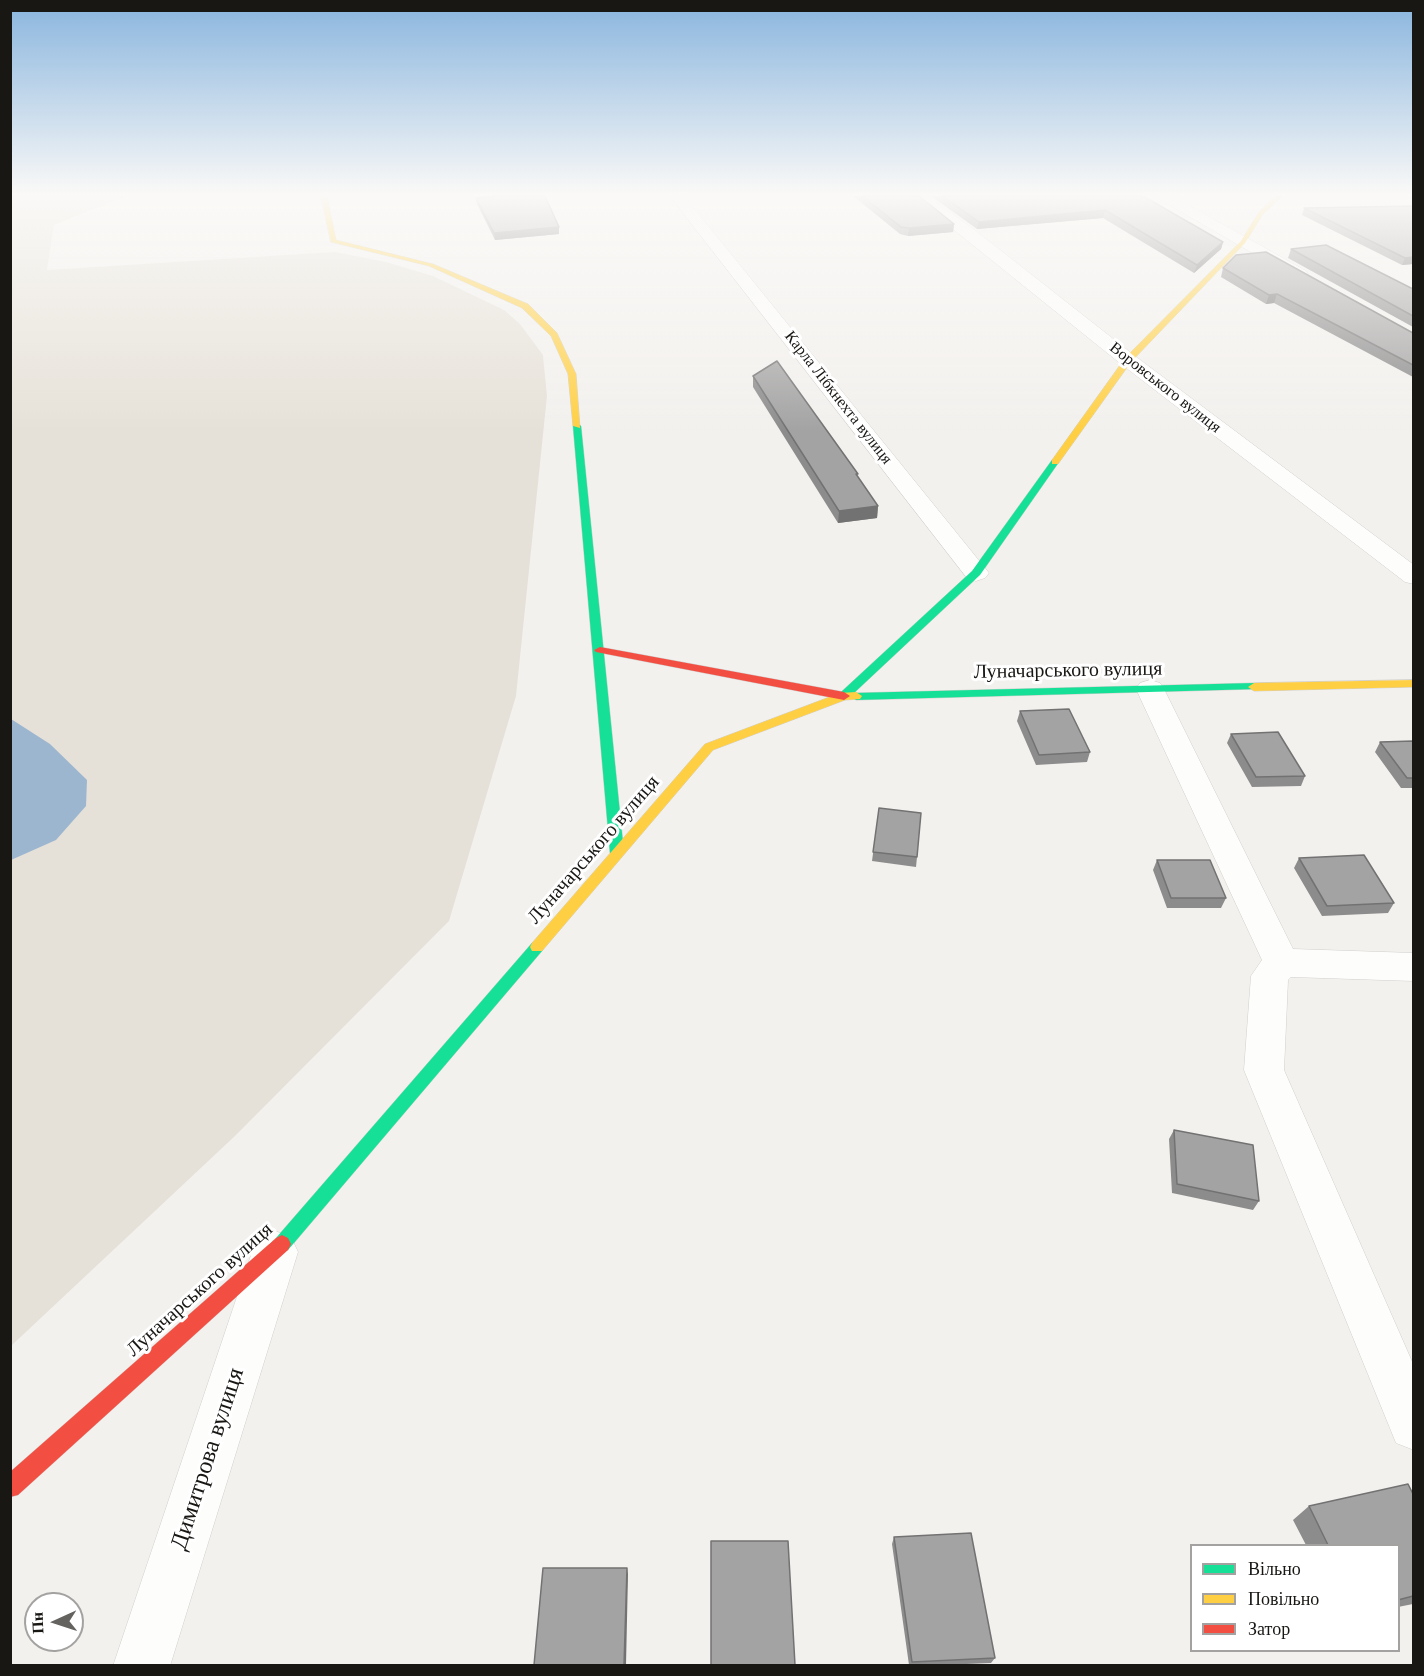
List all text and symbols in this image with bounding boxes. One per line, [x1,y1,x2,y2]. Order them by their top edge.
street label: Карла Лібкнехта вулиця [780,328,896,468]
street label: Воровського вулиця [1105,338,1225,438]
street label: Луначарського вулиця [973,657,1163,685]
street label: Луначарського вулиця [523,771,665,929]
street label: Луначарського вулиця [122,1218,278,1362]
street label: Димитрова вулиця [165,1364,251,1554]
legend [1190,1544,1400,1652]
text: Вільно [1248,1559,1301,1579]
text: Повільно [1248,1589,1319,1609]
north arrow [24,1592,84,1652]
text: Пн [28,1612,47,1634]
text: Затор [1248,1619,1290,1639]

